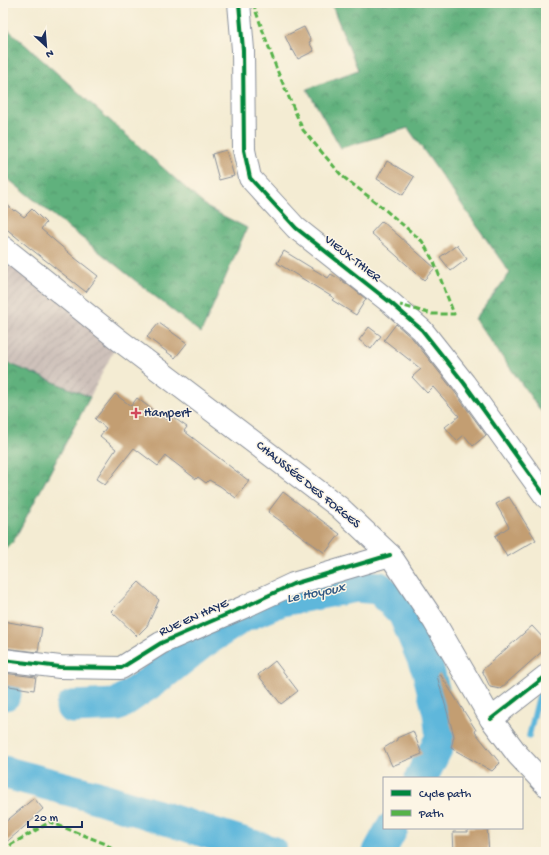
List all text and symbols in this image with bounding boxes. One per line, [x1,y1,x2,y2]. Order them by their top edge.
north arrow [26,26,66,66]
text: N [44,46,55,60]
street label: VIEUX-THIER [320,232,384,286]
place label: Hampert [144,406,193,421]
marker: Hampert [131,408,141,418]
street label: CHAUSSÉE DES FORGES [253,437,365,532]
water label: Le Hoyoux [285,580,348,608]
street label: RUE EN HAYE [157,596,232,640]
legend [383,777,523,829]
text: Cycle path [419,788,472,802]
scale bar [28,803,82,829]
text: Path [418,808,444,822]
text: 20 m [34,812,59,826]

